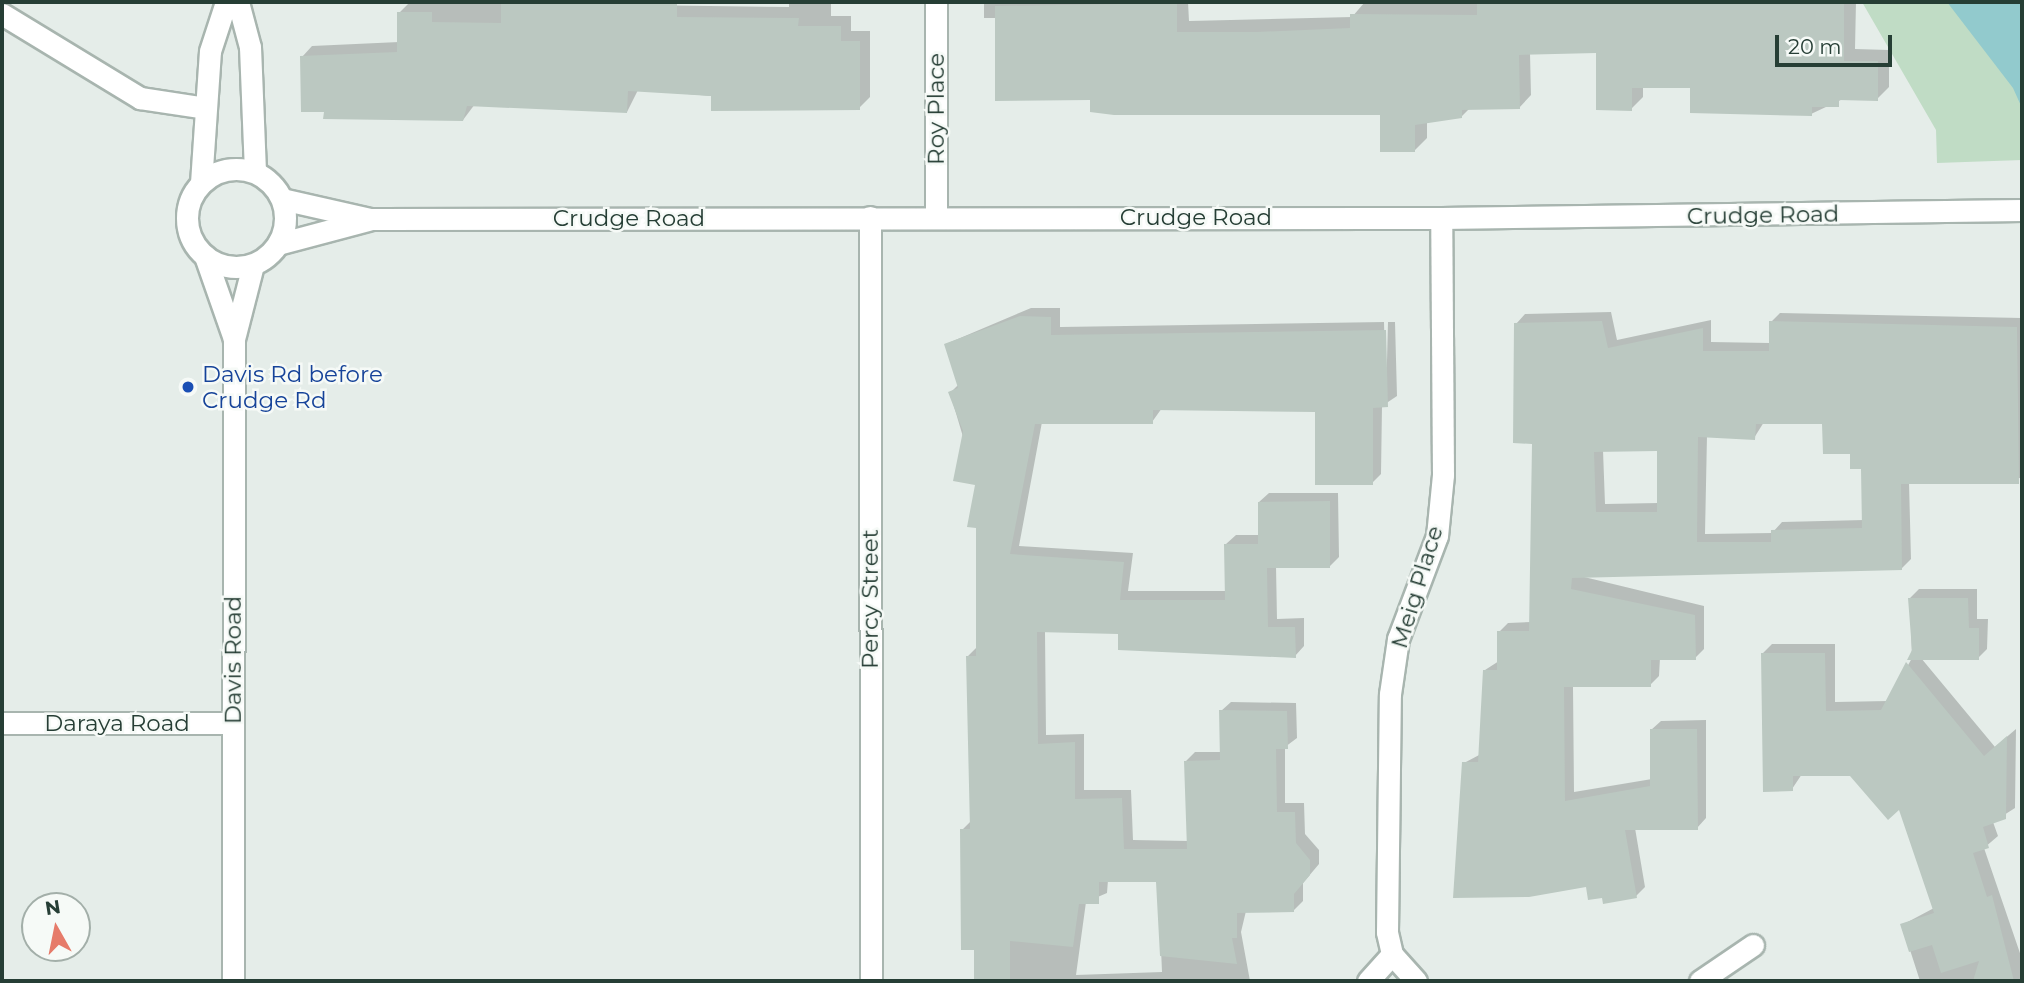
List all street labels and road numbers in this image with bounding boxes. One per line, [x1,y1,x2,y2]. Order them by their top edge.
street label: Roy Place [922,53,950,165]
street label: Crudge Road [1687,200,1839,230]
street label: Crudge Road [1120,203,1272,231]
street label: Crudge Road [553,204,705,232]
street label: Meig Place [1385,522,1449,652]
street label: Percy Street [856,529,884,669]
street label: Davis Road [219,596,247,724]
street label: Daraya Road [44,709,190,737]

